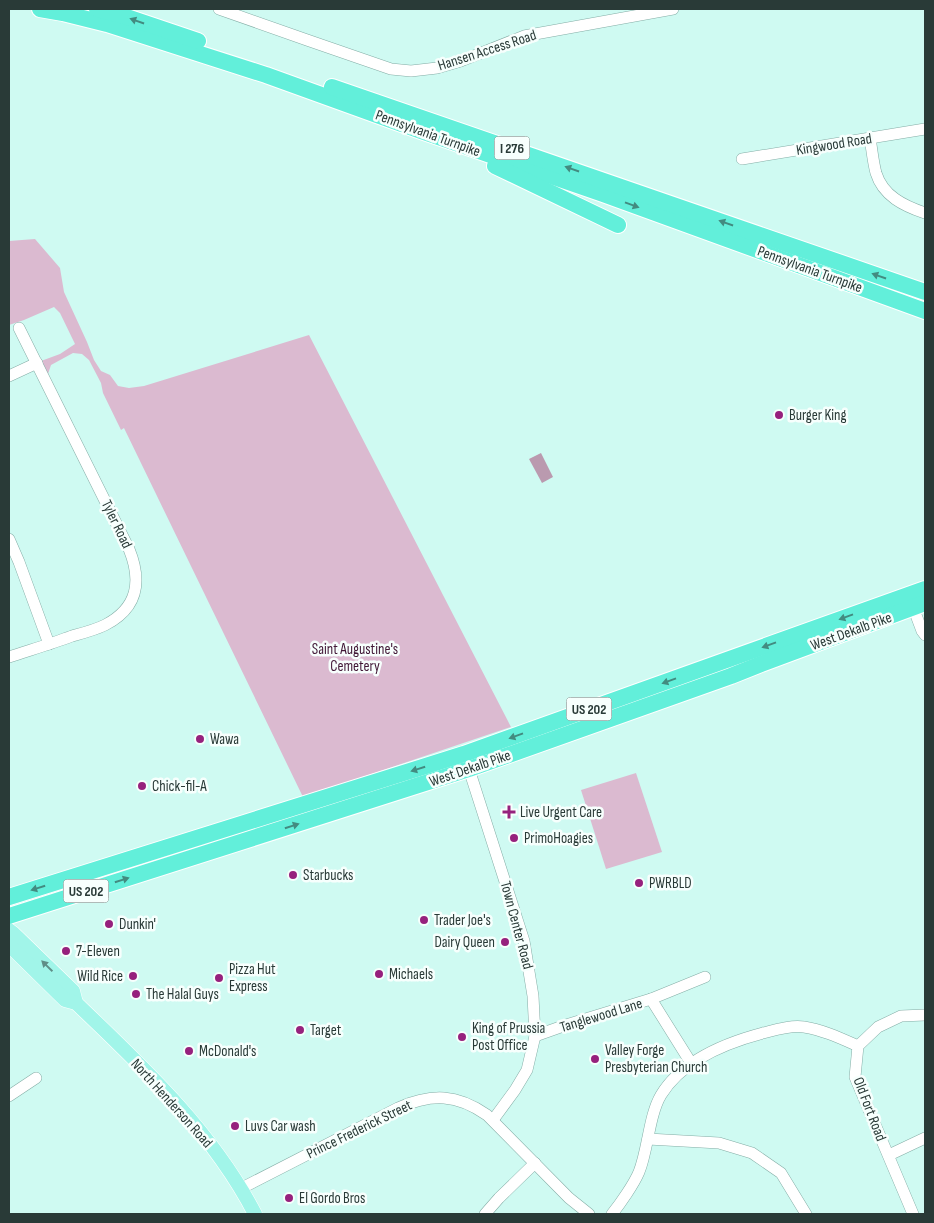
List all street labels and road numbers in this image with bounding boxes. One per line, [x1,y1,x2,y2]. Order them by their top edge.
street label: Hansen Access Road [435,26,539,75]
street label: Pennsylvania Turnpike [373,106,483,161]
street label: Kingwood Road [795,129,873,160]
road number: I 276 [494,136,530,160]
street label: Pennsylvania Turnpike [755,242,865,297]
street label: Tyler Road [97,497,136,552]
street label: West Dekalb Pike [808,608,894,655]
road number: US 202 [566,698,612,721]
street label: West Dekalb Pike [427,746,513,791]
road number: US 202 [64,879,108,902]
street label: Town Center Road [496,879,537,971]
street label: Tanglewood Lane [558,994,645,1037]
street label: North Henderson Road [127,1055,217,1152]
street label: Old Fort Road [849,1075,890,1144]
street label: Prince Frederick Street [303,1095,415,1163]

